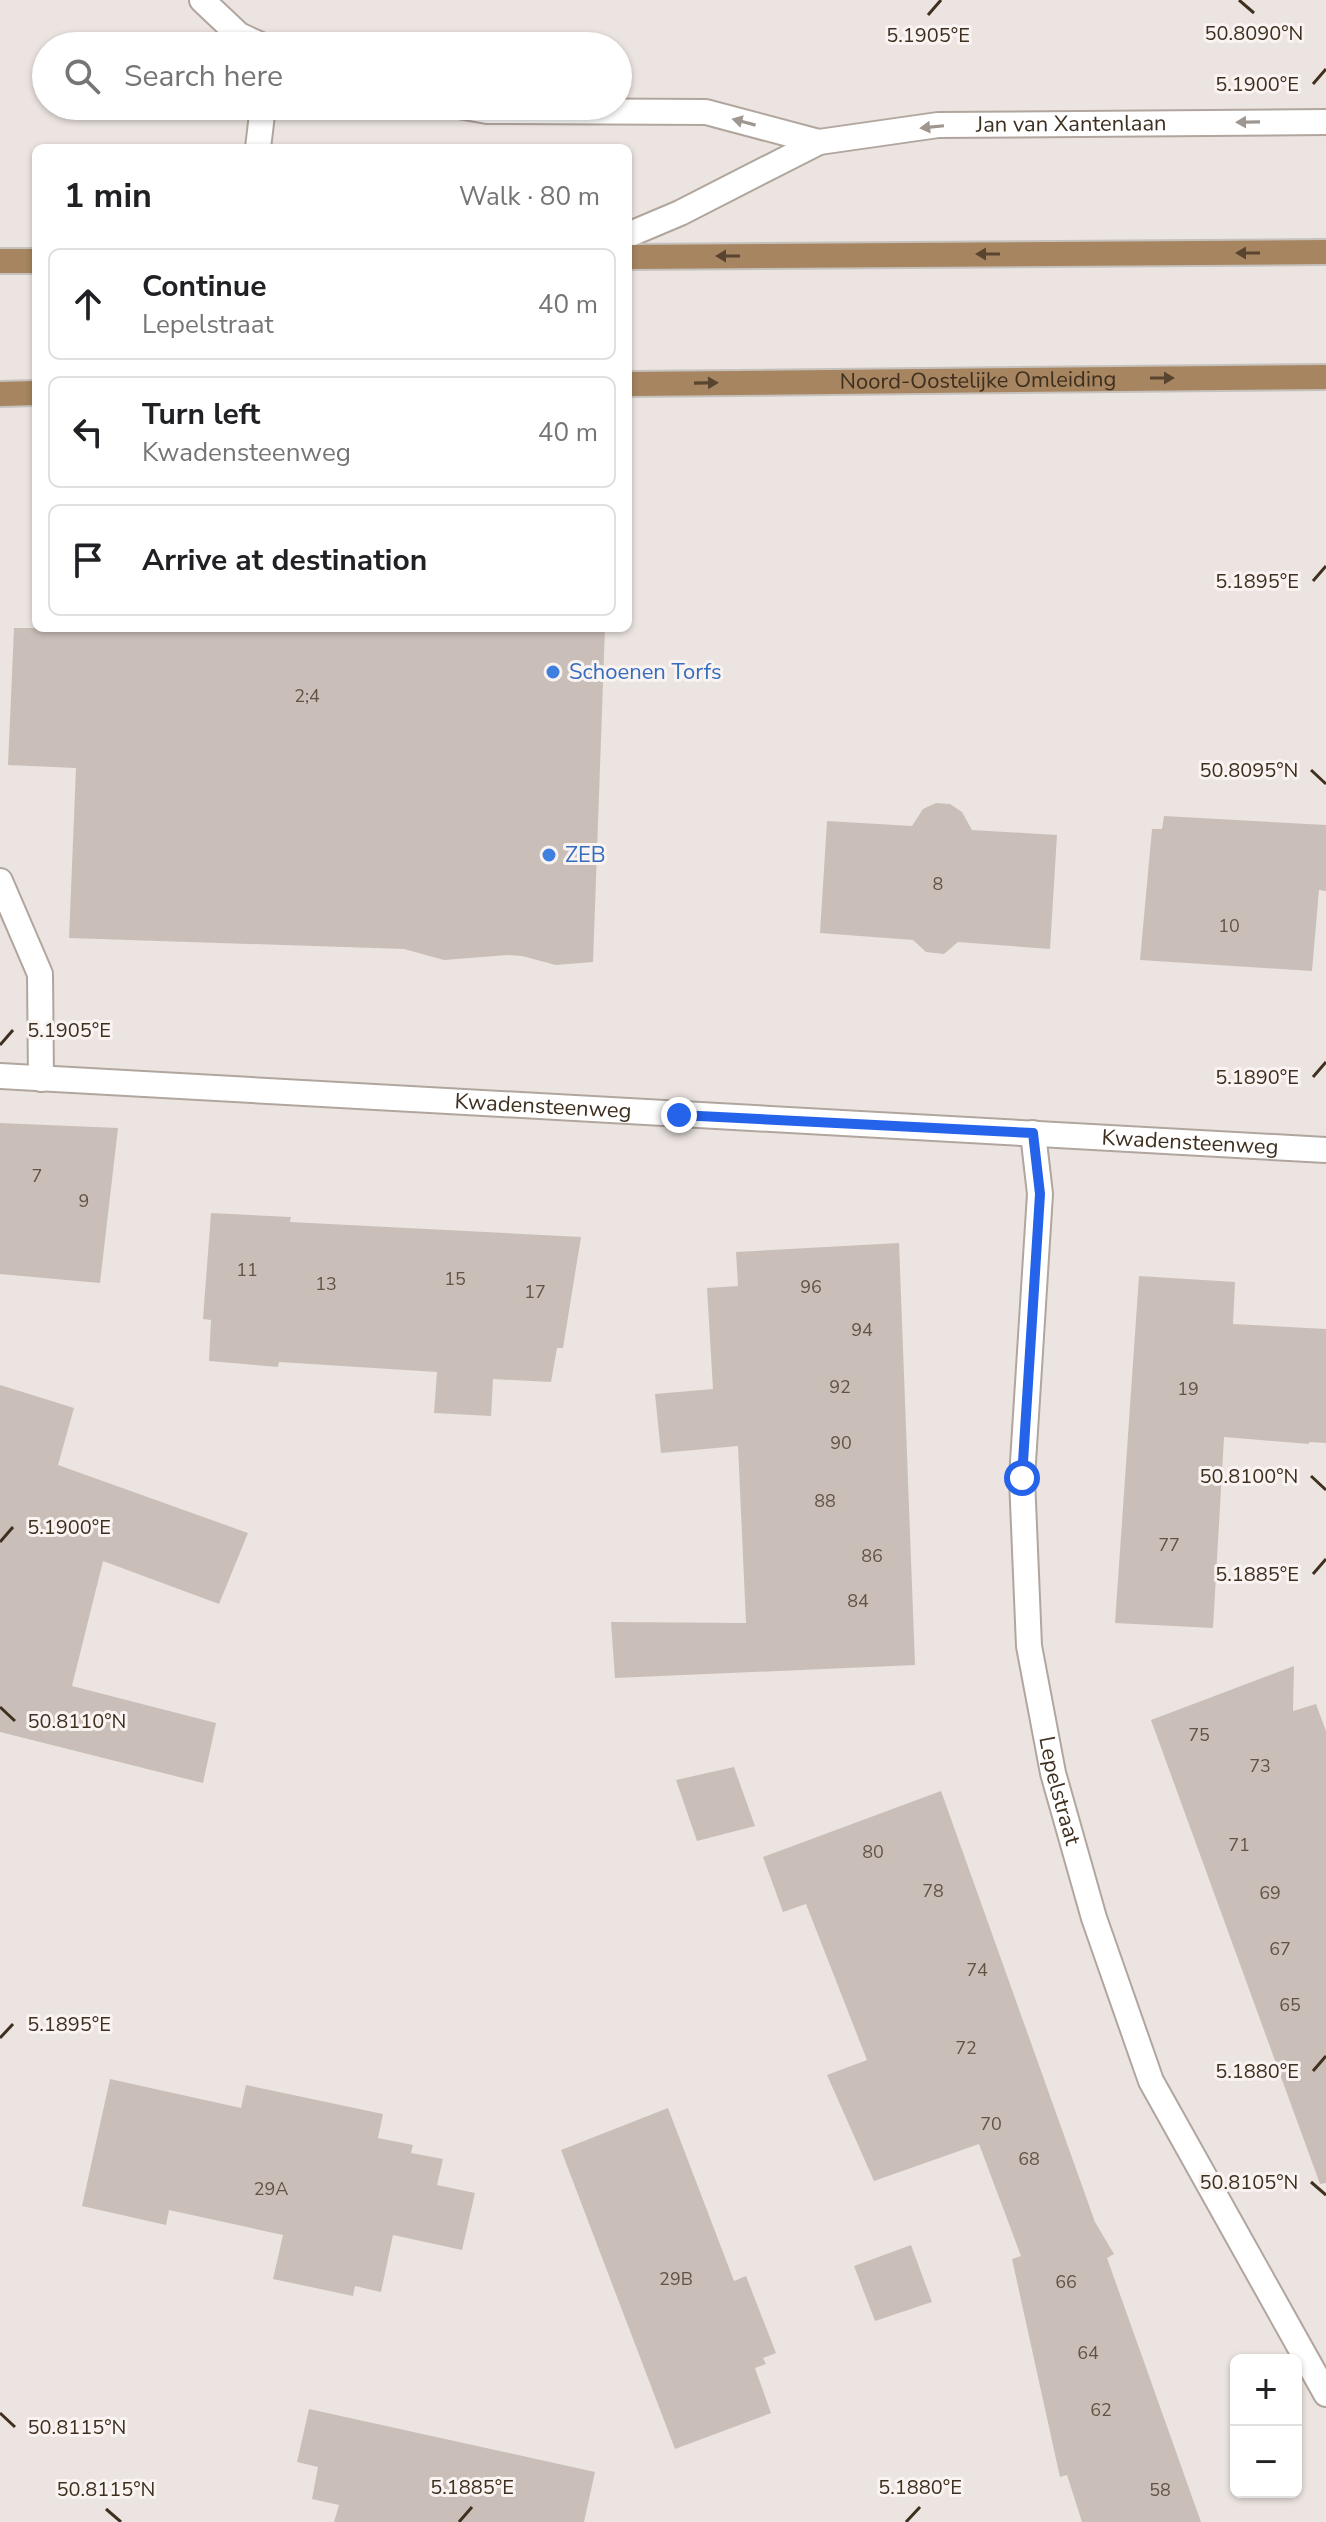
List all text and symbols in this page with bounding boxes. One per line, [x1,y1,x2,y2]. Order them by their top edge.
text: 50.8090°N [1205,20,1303,47]
text: 5.1905°E [886,22,970,49]
search box [32,32,632,120]
icon: search [60,54,104,98]
text: Search here [124,56,283,97]
text: 5.1900°E [1215,71,1299,98]
street label: Jan van Xantenlaan [975,108,1167,140]
one-way arrow [731,115,755,128]
one-way arrow [1235,116,1260,128]
one-way arrow [919,120,944,133]
text: 1 min [64,173,152,219]
text: Walk · 80 m [459,179,600,214]
one-way arrow [1235,246,1260,259]
one-way arrow [975,248,1000,260]
one-way arrow [715,250,740,262]
text: Continue [142,266,267,307]
icon: ahead [66,282,110,326]
text: 40 m [538,287,598,322]
text: Lepelstraat [142,307,274,342]
street label: Noord-Oostelijke Omleiding [839,364,1117,397]
one-way arrow [1150,372,1175,384]
one-way arrow [694,377,719,390]
text: Turn left [142,394,260,435]
icon: left [66,410,110,454]
text: 40 m [538,415,598,450]
text: Kwadensteenweg [142,435,351,470]
icon: arrive [66,538,110,582]
text: Arrive at destination [142,540,427,581]
text: 5.1895°E [1215,568,1299,595]
place label: Schoenen Torfs [569,657,722,687]
marker: Schoenen Torfs [544,663,562,681]
house number: 2;4 [294,684,320,708]
text: 50.8095°N [1200,757,1298,784]
place label: ZEB [565,840,606,870]
marker: ZEB [540,846,558,864]
house number: 8 [933,872,943,896]
house number: 10 [1218,914,1240,938]
text: 5.1905°E [27,1017,111,1044]
text: 5.1890°E [1215,1064,1299,1091]
street label: Kwadensteenweg [454,1086,632,1126]
route end [661,1097,697,1133]
street label: Kwadensteenweg [1101,1123,1279,1162]
house number: 7 [32,1164,42,1188]
house number: 9 [79,1189,89,1213]
house number: 11 [236,1258,258,1282]
house number: 15 [444,1267,466,1291]
house number: 13 [315,1272,337,1296]
house number: 96 [800,1275,822,1299]
house number: 17 [524,1280,546,1304]
house number: 94 [851,1318,873,1342]
house number: 92 [829,1375,851,1399]
house number: 19 [1177,1377,1199,1401]
house number: 90 [830,1431,852,1455]
route start [1004,1460,1040,1496]
text: 50.8100°N [1200,1463,1298,1490]
house number: 88 [814,1489,836,1513]
text: 5.1900°E [27,1514,111,1541]
house number: 77 [1158,1533,1180,1557]
house number: 86 [861,1544,883,1568]
text: 5.1885°E [1215,1561,1299,1588]
house number: 84 [847,1589,869,1613]
text: 50.8110°N [28,1708,126,1735]
house number: 75 [1188,1723,1210,1747]
street label: Lepelstraat [1031,1734,1088,1849]
house number: 73 [1249,1754,1271,1778]
house number: 71 [1228,1833,1250,1857]
house number: 80 [862,1840,884,1864]
house number: 78 [922,1879,944,1903]
house number: 69 [1259,1881,1281,1905]
house number: 67 [1269,1937,1291,1961]
house number: 74 [966,1958,988,1982]
house number: 65 [1279,1993,1301,2017]
text: 5.1895°E [27,2011,111,2038]
house number: 72 [955,2036,977,2060]
text: 5.1880°E [1215,2058,1299,2085]
house number: 70 [980,2112,1002,2136]
house number: 68 [1018,2147,1040,2171]
text: 50.8105°N [1200,2169,1298,2196]
house number: 29A [254,2177,288,2201]
house number: 29B [659,2267,693,2291]
house number: 66 [1055,2270,1077,2294]
house number: 64 [1077,2341,1099,2365]
map controls [1230,2354,1302,2498]
button: + [1230,2354,1302,2426]
house number: 62 [1090,2398,1112,2422]
text: 50.8115°N [28,2414,126,2441]
button: − [1230,2426,1302,2498]
text: 5.1885°E [430,2474,514,2501]
text: 5.1880°E [878,2474,962,2501]
text: 50.8115°N [57,2476,155,2503]
house number: 58 [1149,2478,1171,2502]

